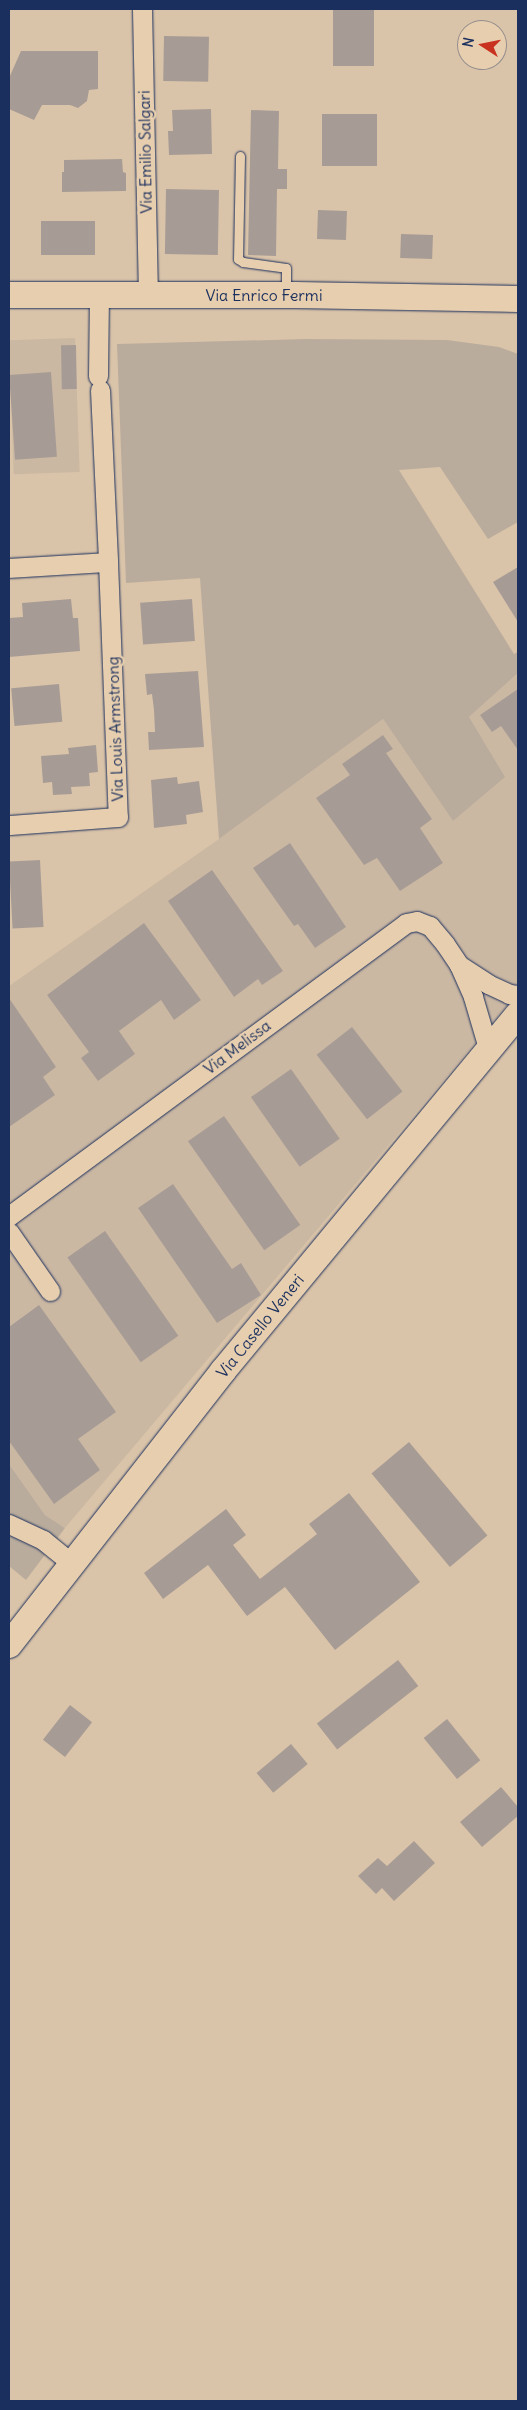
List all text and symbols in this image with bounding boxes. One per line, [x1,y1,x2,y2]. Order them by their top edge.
north arrow [457,20,507,70]
text: N [458,36,478,49]
street label: Via Emilio Salgari [134,90,156,214]
street label: Via Enrico Fermi [206,285,322,305]
street label: Via Louis Armstrong [103,656,127,802]
street label: Via Melissa [200,1016,274,1078]
street label: Via Casello Veneri [212,1270,308,1382]

